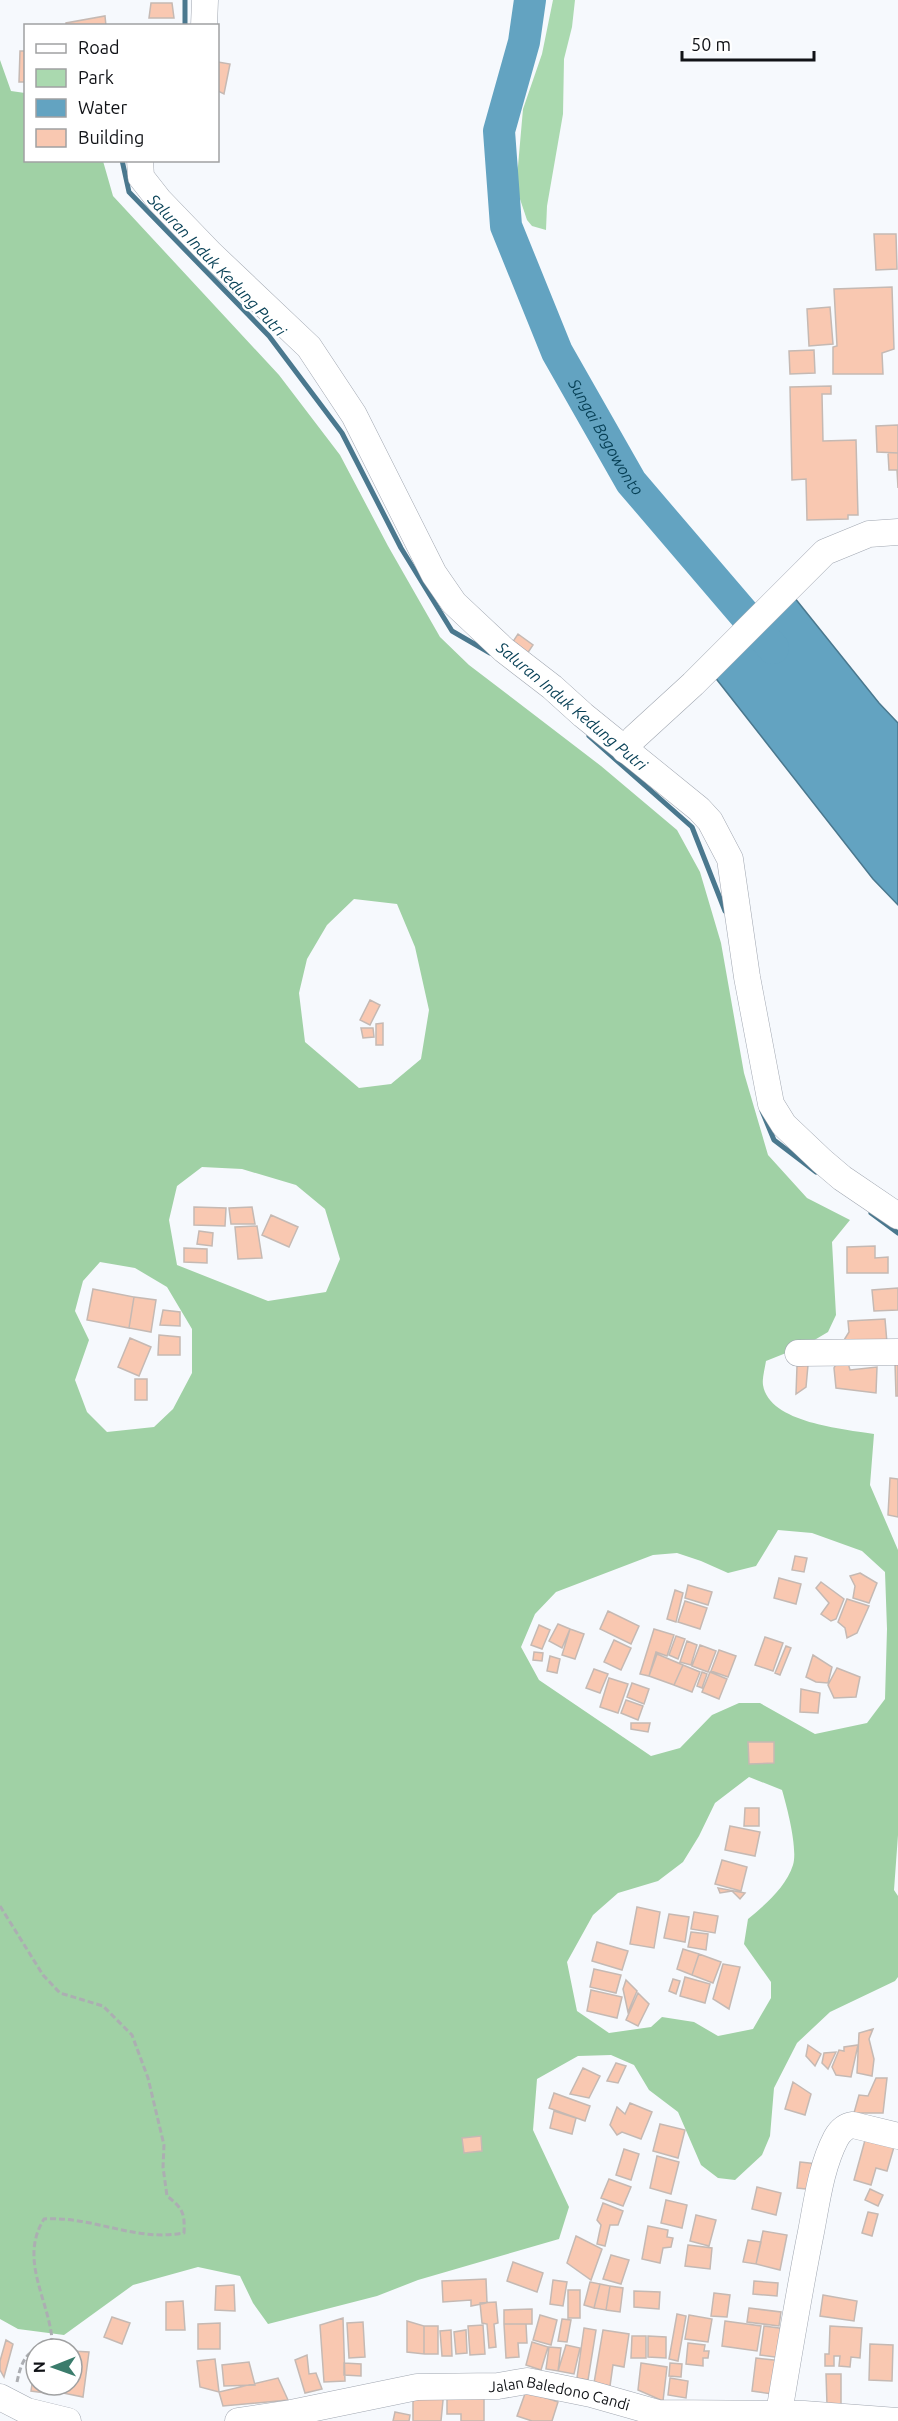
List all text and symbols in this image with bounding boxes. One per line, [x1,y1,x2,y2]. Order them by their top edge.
legend [24,24,219,162]
scale bar [682,24,814,62]
text: 50 m [691,34,731,54]
text: Road [78,37,120,57]
text: Park [78,67,114,87]
text: Water [78,97,128,117]
text: Building [78,127,144,147]
water label: Saluran Induk Kedung Putri [144,190,290,340]
water label: Sungai Bogowonto [565,375,647,499]
water label: Saluran Induk Kedung Putri [493,637,651,775]
north arrow [24,2337,84,2397]
text: N [30,2361,48,2373]
street label: Jalan Baledono Candi [488,2373,632,2413]

